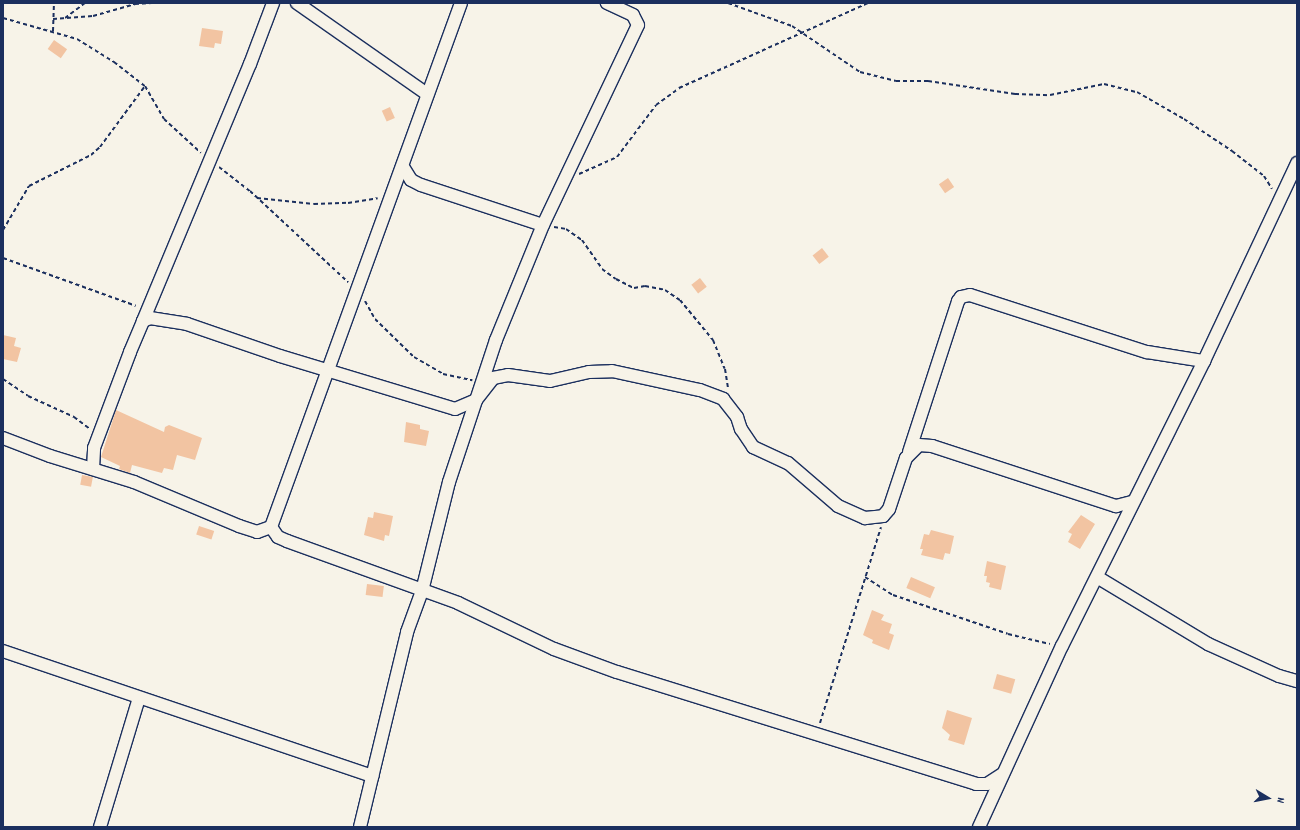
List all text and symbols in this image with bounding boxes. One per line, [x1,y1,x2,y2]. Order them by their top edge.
north arrow [1248,778,1288,818]
text: N [1271,796,1288,804]

